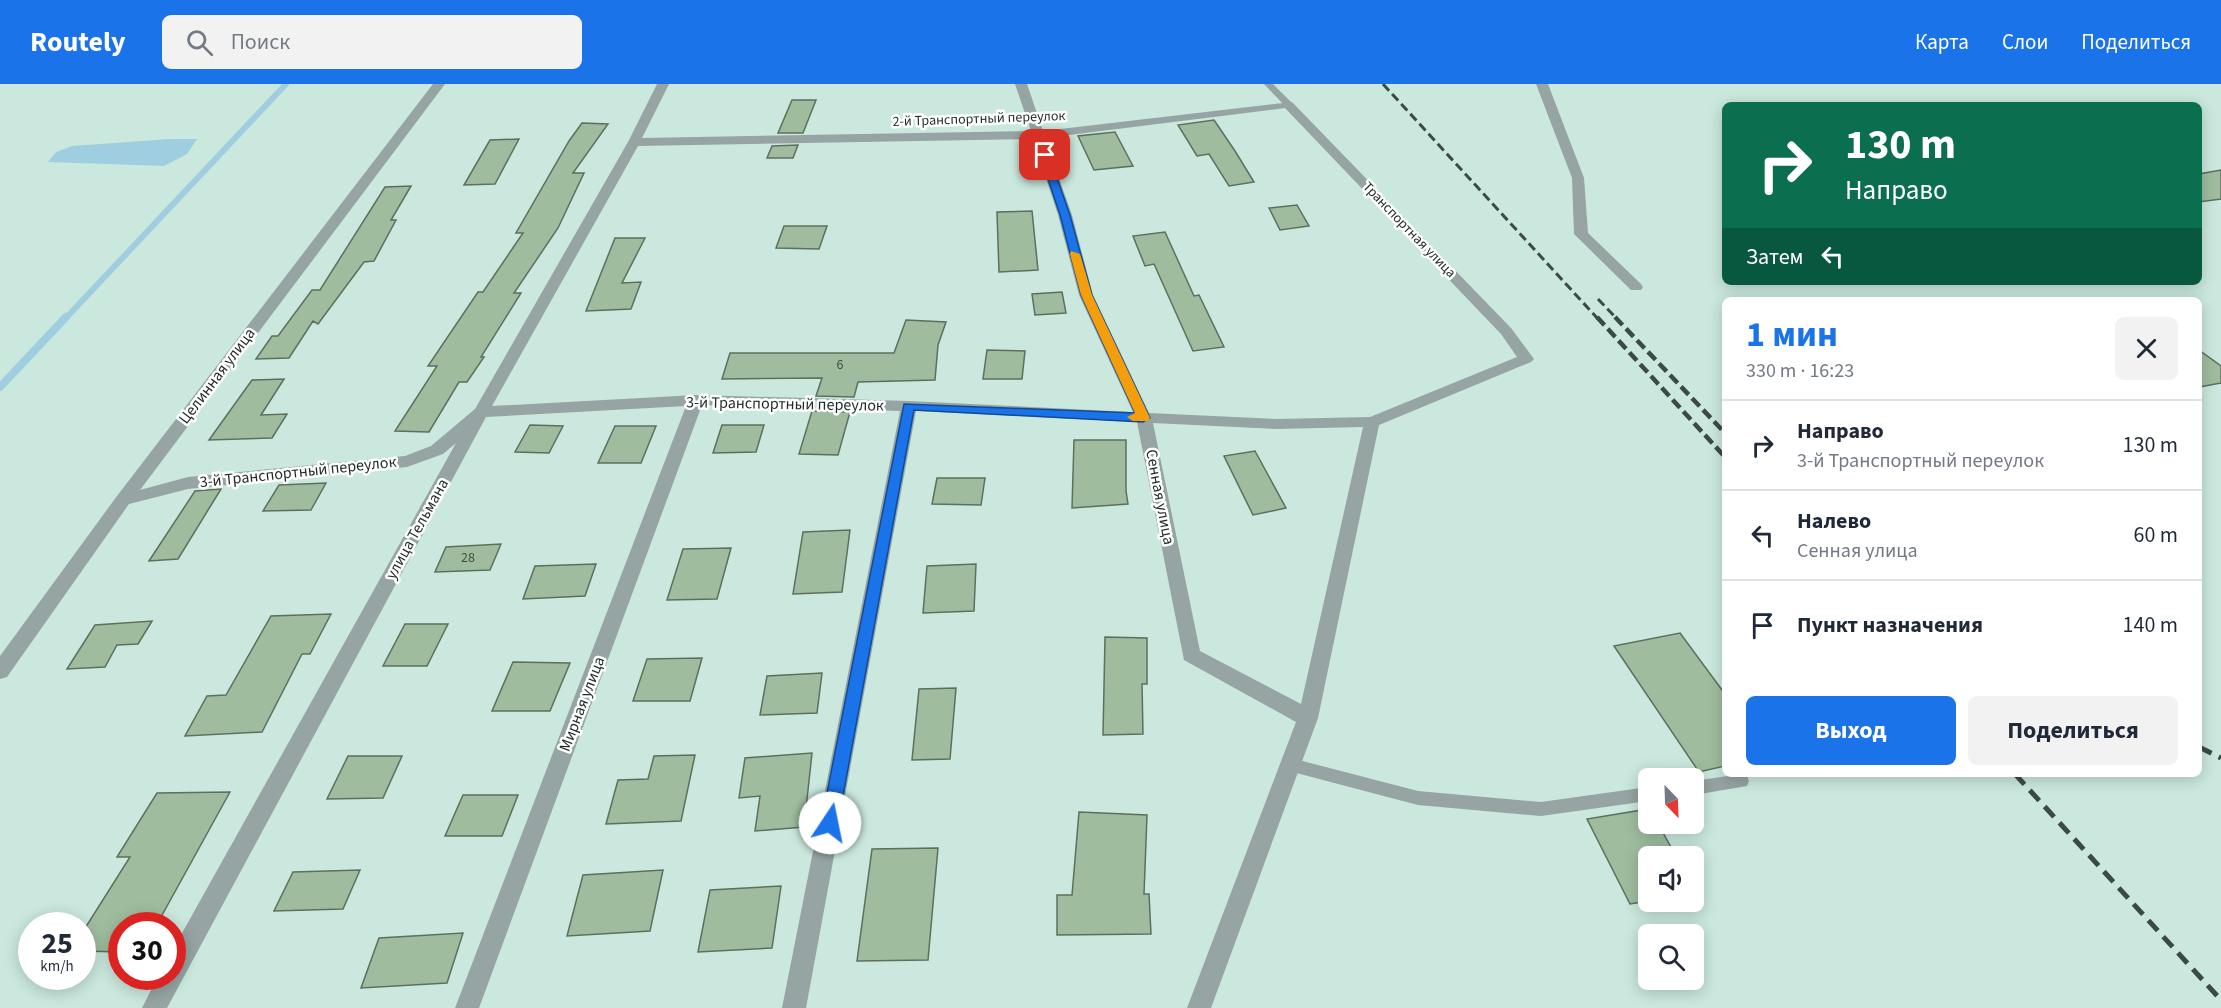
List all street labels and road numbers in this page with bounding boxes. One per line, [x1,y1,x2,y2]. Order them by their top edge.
street label: 2-й Транспортный переулок [892,106,1066,132]
street label: Транспортная улица [1358,177,1460,283]
street label: Целинная улица [174,323,260,429]
street label: 3-й Транспортный переулок [686,391,884,417]
street label: Сенная улица [1140,448,1180,546]
street label: 3-й Транспортный переулок [199,451,398,493]
street label: улица Тельмана [380,475,454,583]
street label: Мирная улица [554,653,610,755]

